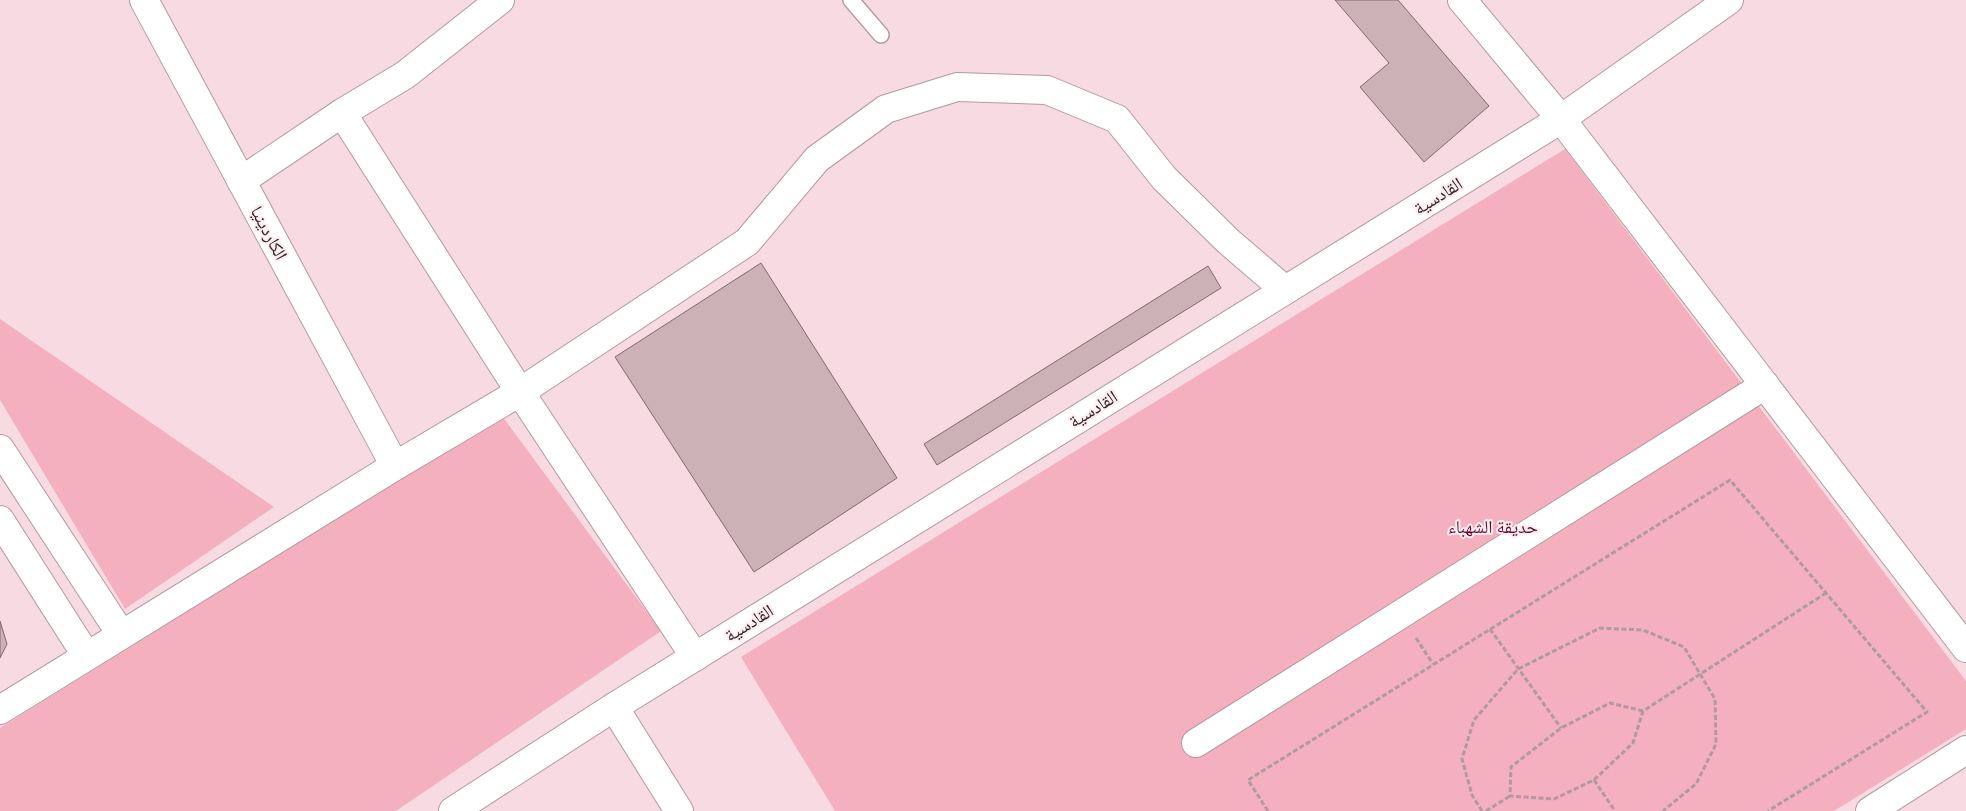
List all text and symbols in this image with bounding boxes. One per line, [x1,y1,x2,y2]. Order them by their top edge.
street label: القادسية [1409,172,1467,220]
street label: الكاردينيا [246,202,292,264]
street label: القادسية [1064,385,1122,433]
park label: حديقة الشهباء [1448,516,1538,538]
street label: القادسية [720,599,778,647]

